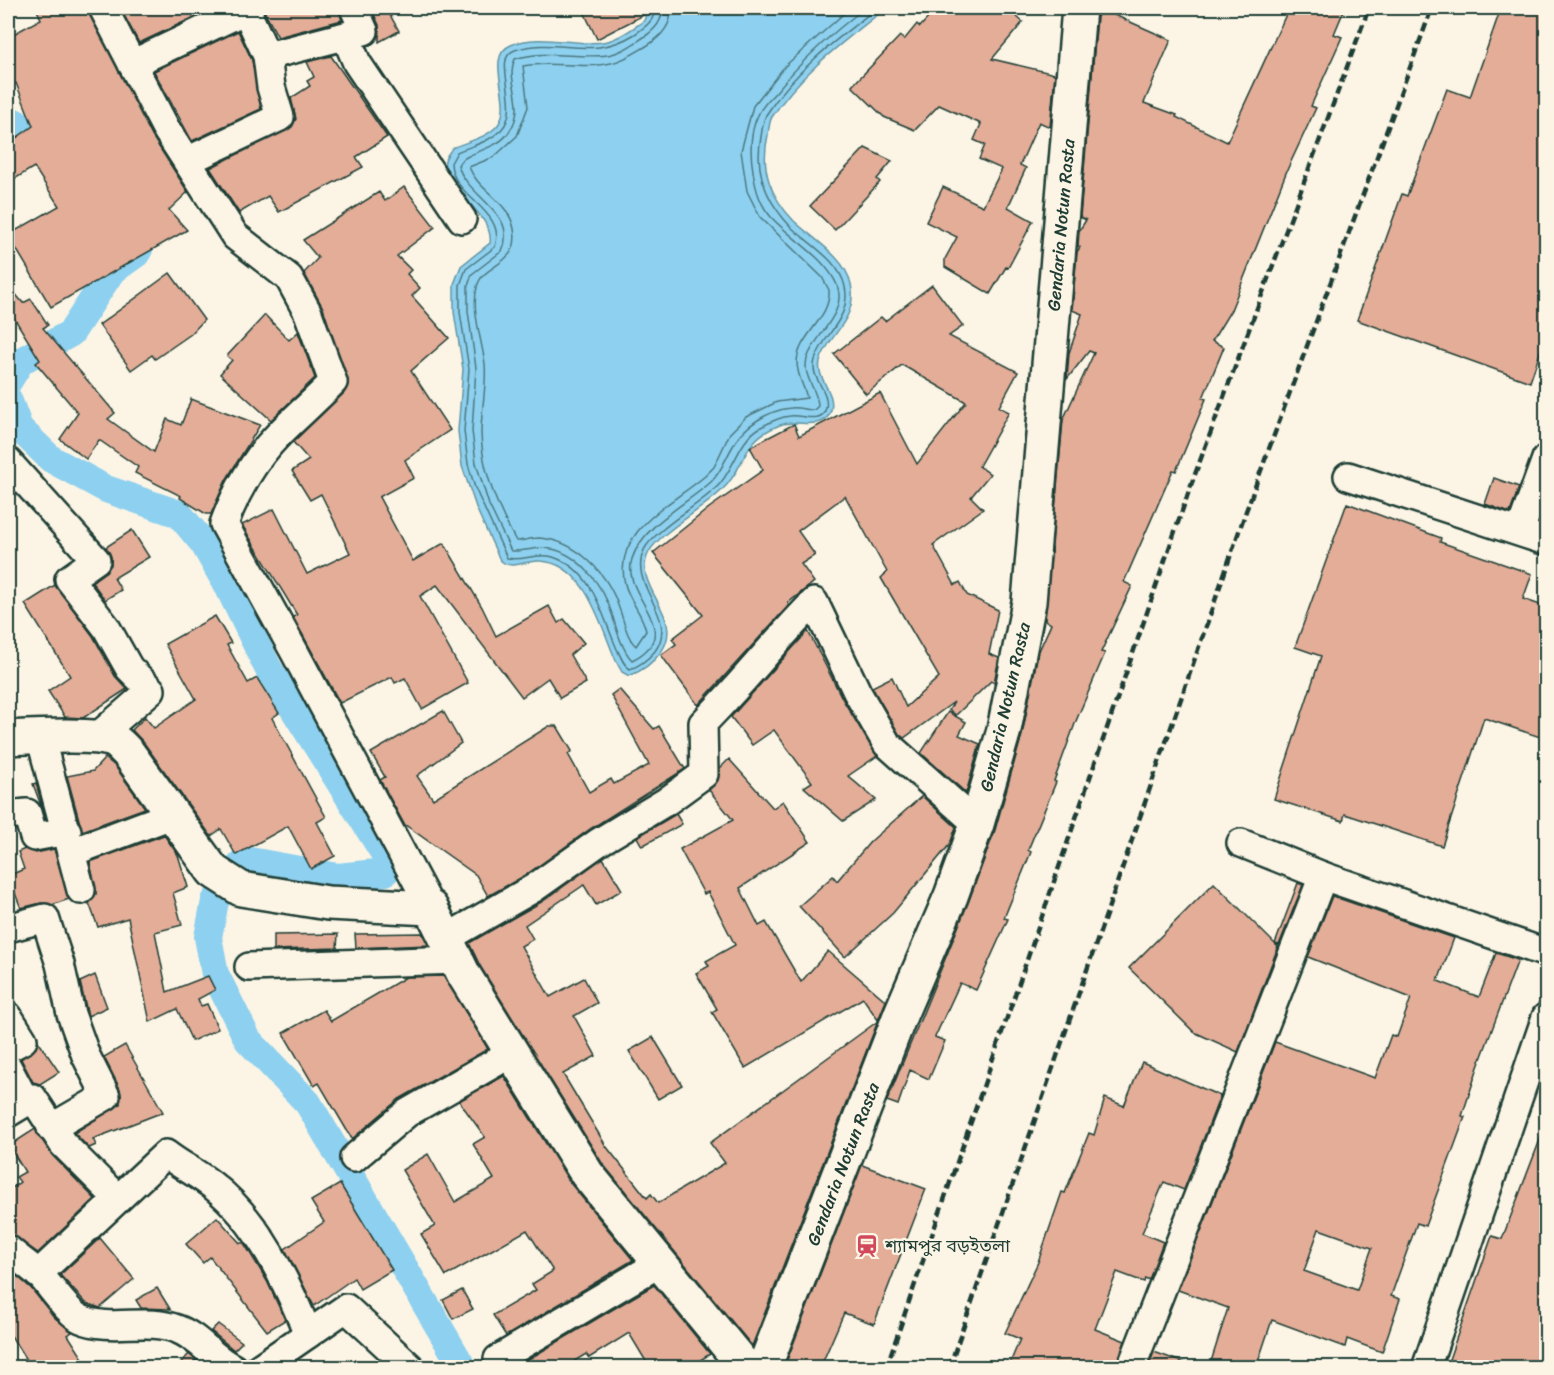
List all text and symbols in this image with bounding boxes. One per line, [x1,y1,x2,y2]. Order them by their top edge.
street label: Gendaria Notun Rasta [1038,137,1085,312]
street label: Gendaria Notun Rasta [970,618,1040,795]
street label: Gendaria Notun Rasta [797,1077,889,1250]
place label: শ্যামপুর বড়ইতলা [884,1230,1010,1262]
station icon: শ্যামপুর বড়ইতলা [854,1233,880,1259]

